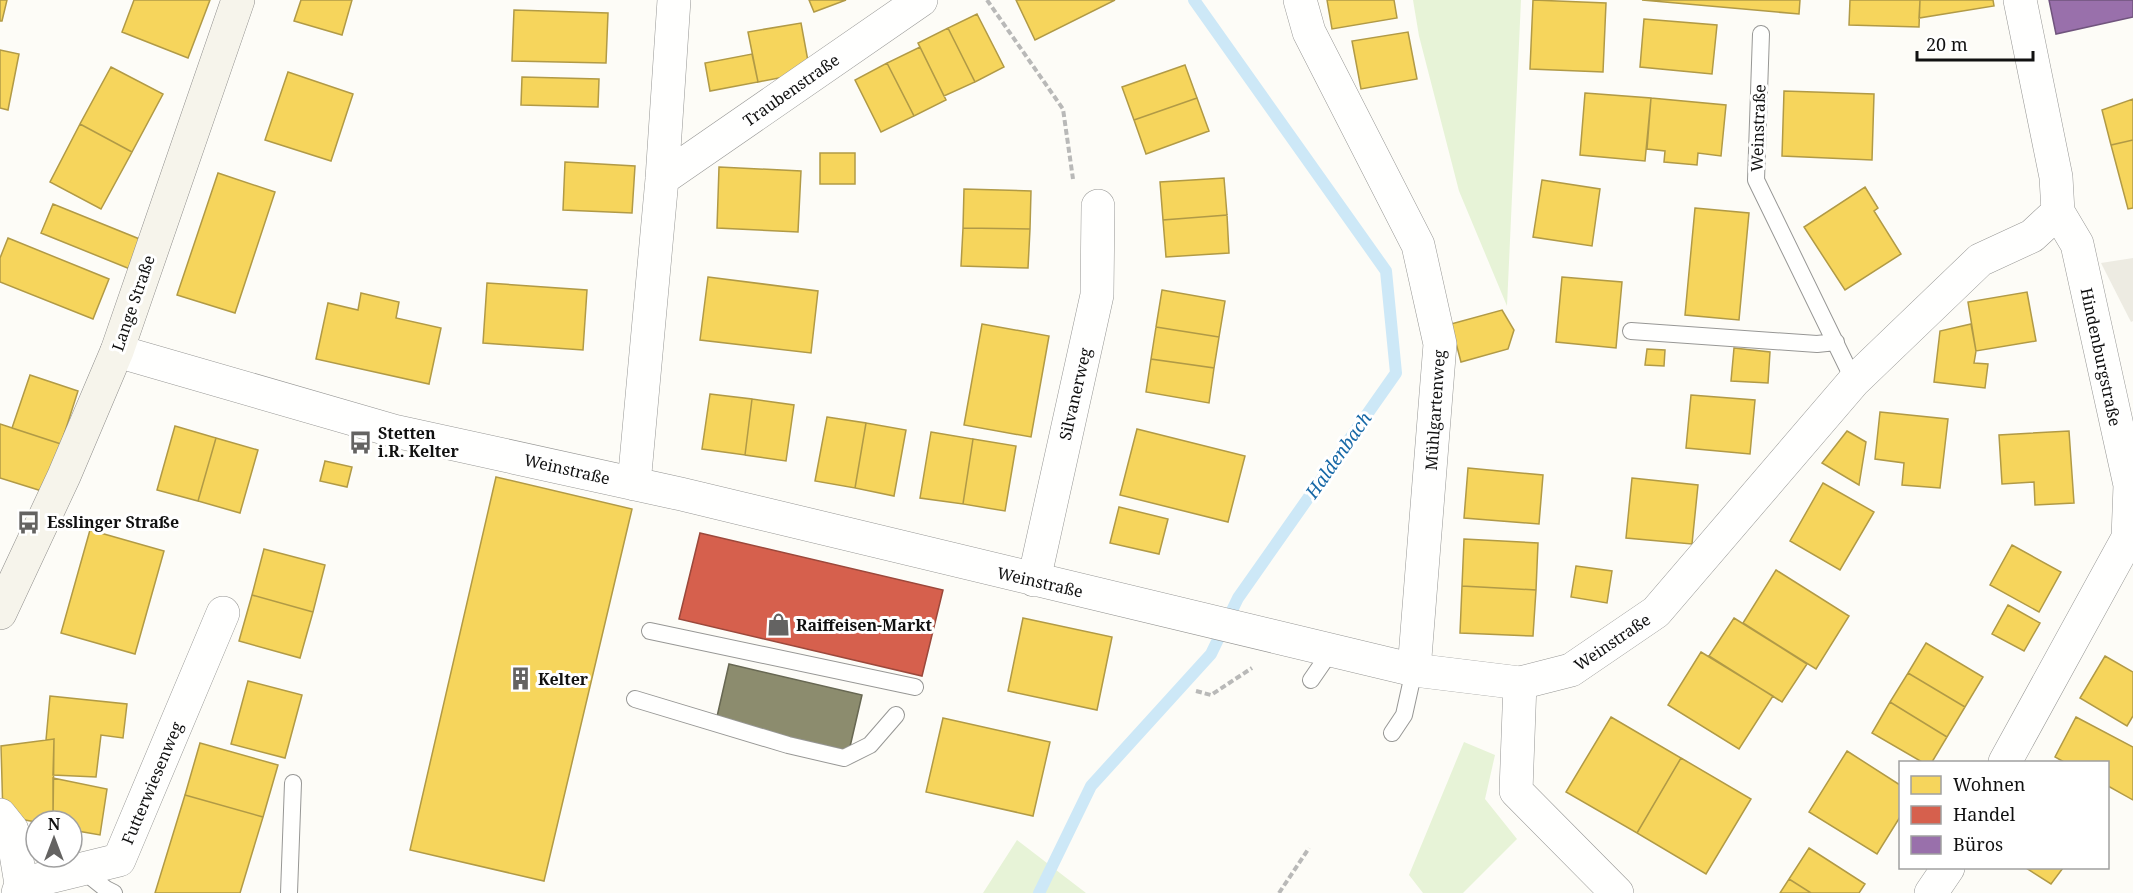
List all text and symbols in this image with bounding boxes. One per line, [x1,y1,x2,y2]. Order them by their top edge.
scale bar [1917,24,2032,62]
text: 20 m [1926,32,1968,56]
street label: Traubenstraße [738,49,844,131]
street label: Weinstraße [1745,84,1771,172]
street label: Lange Straße [106,252,160,354]
street label: Hindenburgstraße [2076,286,2126,428]
street label: Silvanerweg [1054,345,1096,442]
street label: Mühlgartenweg [1420,349,1450,471]
water label: Haldenbach [1299,407,1377,504]
place label: Stetten i.R. Kelter [378,422,459,462]
bus stop icon: Stetten i.R. Kelter [347,429,373,455]
street label: Weinstraße [522,448,612,490]
bus stop icon: Esslinger Straße [16,509,42,535]
place label: Esslinger Straße [47,511,179,533]
street label: Weinstraße [995,561,1085,603]
street label: Weinstraße [1569,608,1655,676]
shop icon: Raiffeisen-Markt [765,612,791,638]
place label: Raiffeisen-Markt [796,614,932,636]
building icon: Kelter [507,666,533,692]
place label: Kelter [538,668,589,690]
street label: Futterwiesenweg [116,718,188,848]
legend [1899,761,2109,869]
text: Wohnen [1953,772,2026,796]
text: Handel [1953,802,2016,826]
north arrow [24,809,84,869]
text: N [48,813,61,835]
text: Büros [1953,832,2003,856]

